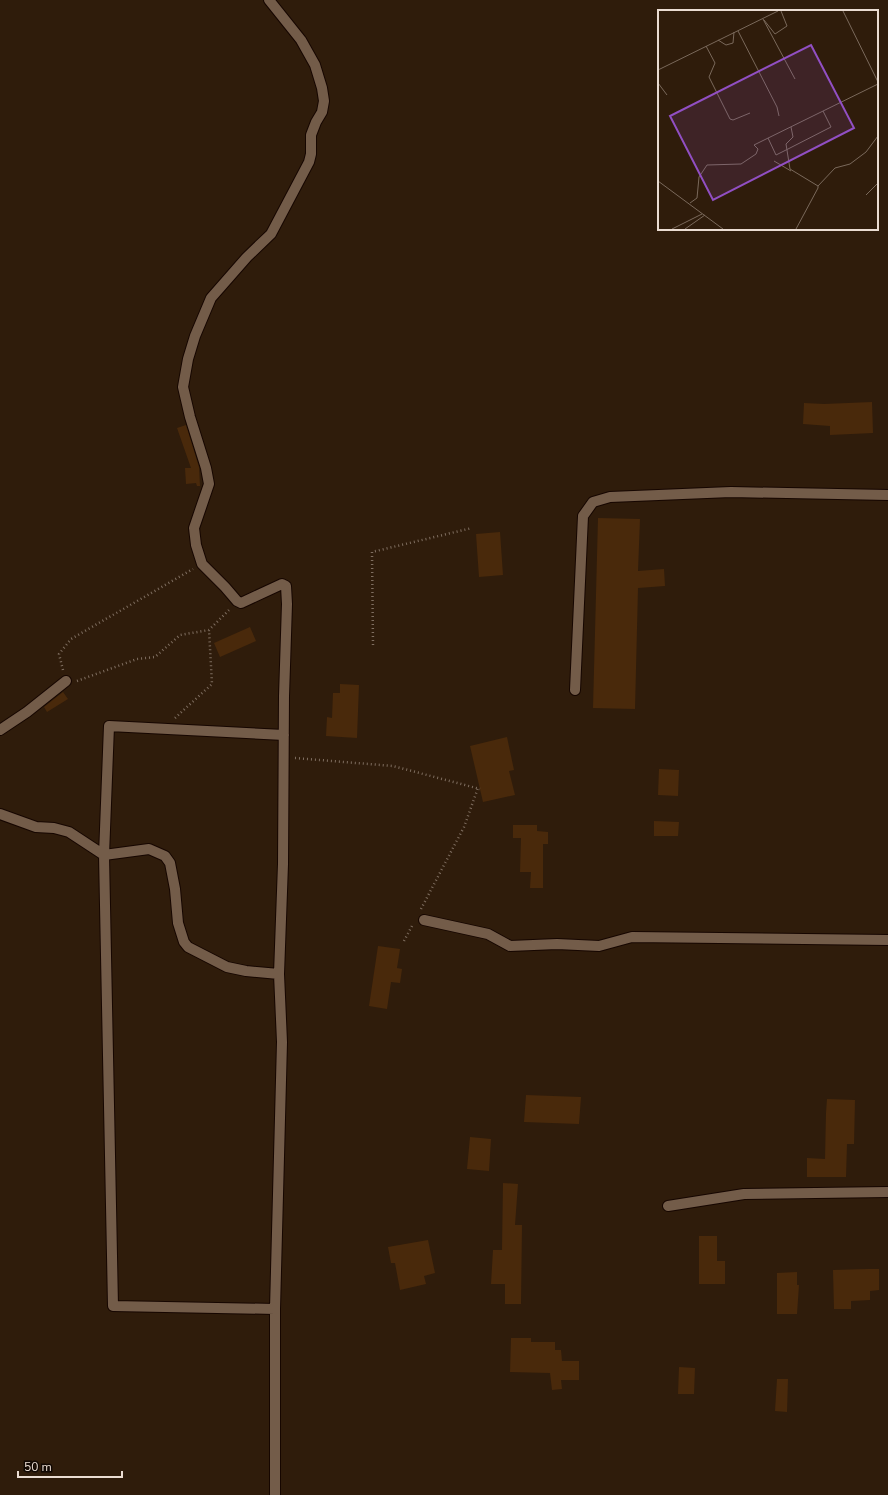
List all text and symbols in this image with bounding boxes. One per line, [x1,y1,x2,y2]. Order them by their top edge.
inset map [658,10,878,230]
scale bar [18,1453,122,1479]
text: 50 m [24,1459,52,1475]

